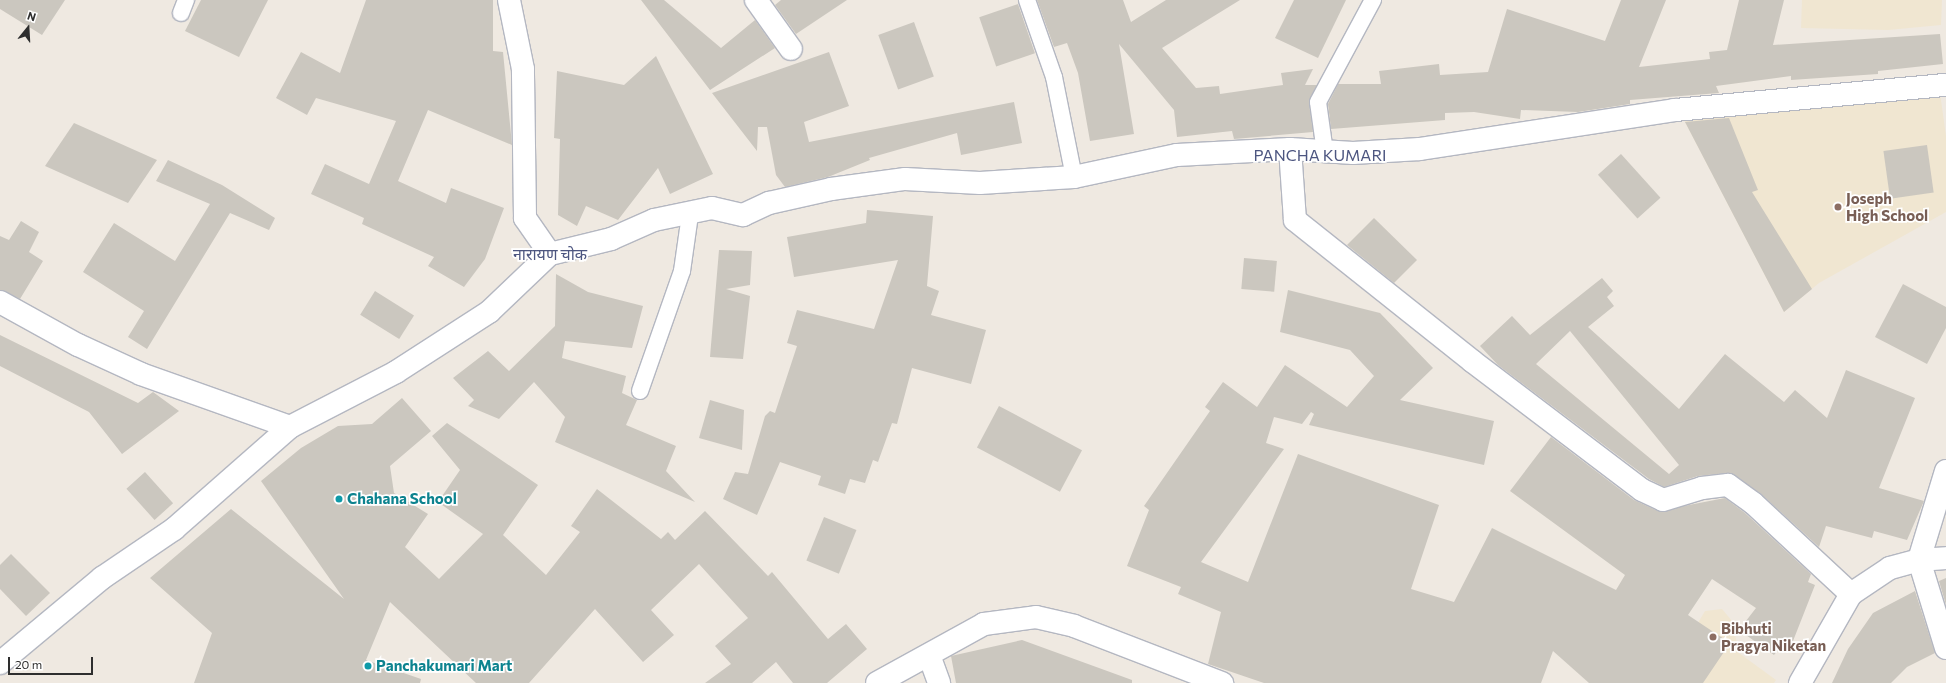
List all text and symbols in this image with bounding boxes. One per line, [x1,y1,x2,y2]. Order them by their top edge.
north arrow [8,8,48,48]
text: N [26,9,38,24]
district label: PANCHA KUMARI [1247,145,1393,165]
place label: Joseph High School [1846,189,1928,224]
marker: Joseph High School [1833,202,1843,212]
district label: नारायण चोक [513,244,587,264]
place label: Chahana School [347,490,457,508]
marker: Chahana School [334,494,344,504]
place label: Bibhuti Pragya Niketan [1721,619,1826,654]
marker: Bibhuti Pragya Niketan [1708,632,1718,642]
scale bar [10,649,95,675]
text: 20 m [15,657,42,671]
place label: Panchakumari Mart [376,657,512,675]
marker: Panchakumari Mart [363,661,373,671]

